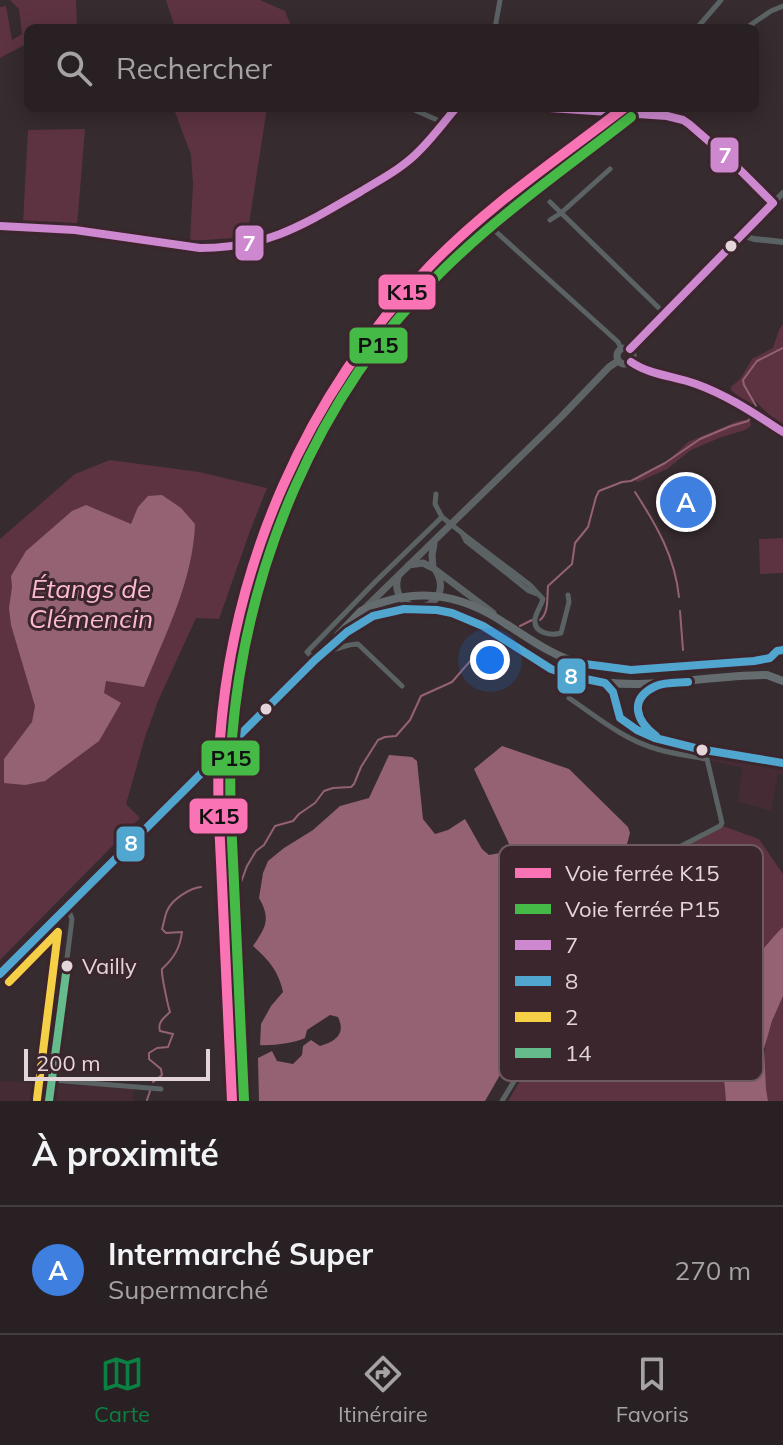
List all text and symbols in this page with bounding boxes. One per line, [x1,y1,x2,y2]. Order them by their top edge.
search box [24,24,759,112]
icon: search [52,46,96,90]
text: Rechercher [116,49,272,87]
line badge: 7 [709,136,740,174]
text: 7 [718,141,732,169]
line badge: 7 [234,224,265,262]
text: 7 [242,229,256,257]
unlabelled marker [723,238,739,254]
line badge: K15 [377,273,437,311]
text: K15 [386,278,428,306]
line badge: P15 [348,326,409,365]
text: P15 [357,331,399,359]
pin: A [660,472,712,532]
water label: Étangs de Clémencin [29,572,153,635]
your location [470,640,510,680]
line badge: 8 [556,657,587,695]
text: 8 [564,662,578,690]
unlabelled marker [258,701,274,717]
line badge: P15 [200,739,261,777]
unlabelled marker [694,742,710,758]
text: P15 [210,744,252,772]
line badge: K15 [188,797,249,835]
text: K15 [198,802,240,830]
line badge: 8 [115,825,146,863]
text: 8 [124,829,138,857]
legend [499,845,763,1081]
text: Voie ferrée K15 [565,859,720,887]
text: Voie ferrée P15 [565,895,720,923]
text: 7 [565,931,578,959]
place label: Vailly [82,952,137,980]
marker: Vailly [59,958,75,974]
text: 8 [565,967,578,995]
text: 2 [565,1003,578,1031]
text: 14 [565,1039,591,1067]
scale bar [24,1045,210,1081]
text: 200 m [36,1049,101,1077]
text: À proximité [32,1132,219,1175]
text: Intermarché Super [108,1235,373,1273]
text: A [48,1254,68,1287]
text: 270 m [675,1254,751,1287]
text: Supermarché [108,1273,268,1306]
tab: Carte [94,1352,150,1428]
tab: Itinéraire [338,1352,428,1428]
tab: Favoris [616,1352,689,1428]

